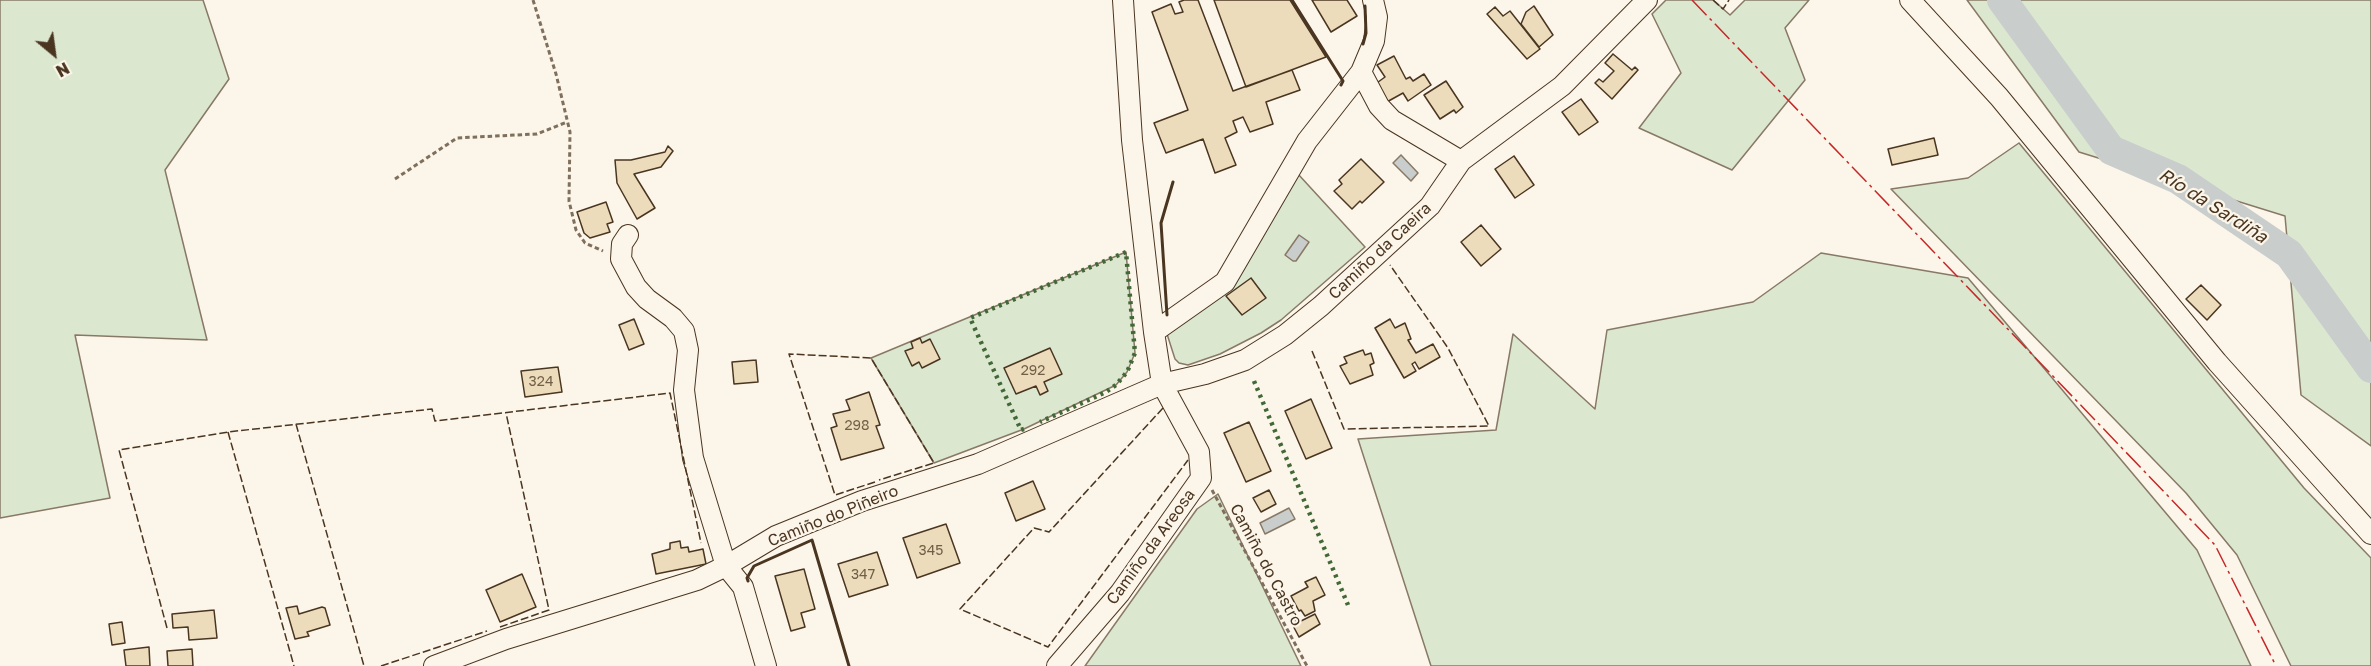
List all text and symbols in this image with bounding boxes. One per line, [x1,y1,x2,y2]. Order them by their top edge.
north arrow [24,24,84,84]
text: N [53,58,73,81]
water label: Río da Sardiña [2155,164,2271,248]
street label: Camiño da Caeira [1325,199,1435,303]
house number: 292 [1021,363,1045,379]
house number: 324 [529,374,553,390]
house number: 298 [844,418,870,434]
street label: Camiño do Piñeiro [765,481,901,551]
street label: Camiño da Areosa [1103,486,1199,608]
street label: Camiño do Castro [1226,501,1306,629]
house number: 345 [919,543,943,559]
house number: 347 [851,567,875,583]

